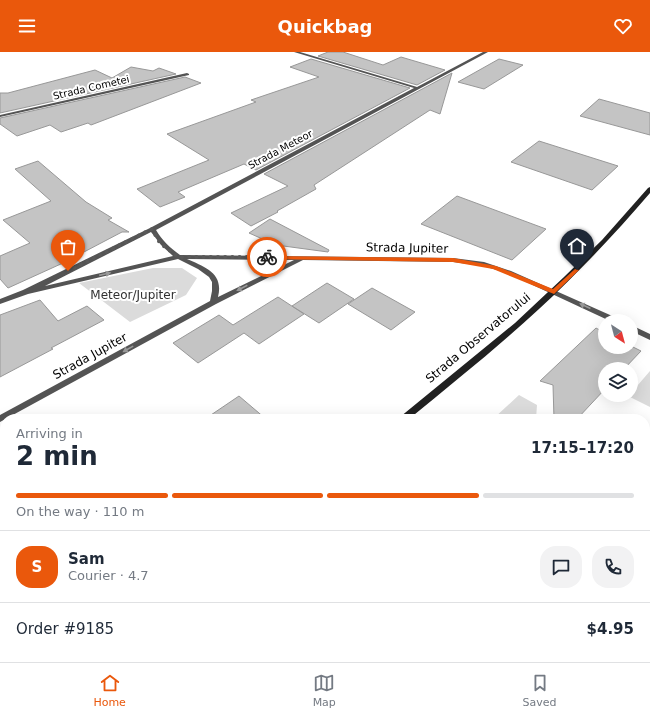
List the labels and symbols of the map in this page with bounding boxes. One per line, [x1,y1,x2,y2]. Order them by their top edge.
street label: Strada Cometei [52,73,130,102]
street label: Strada Meteor [246,127,315,171]
pin [560,229,594,270]
pin [51,230,85,271]
courier [247,237,287,277]
street label: Strada Jupiter [366,240,448,256]
one-way arrow [99,271,111,277]
one-way arrow [237,284,248,291]
park label: Meteor/Jupiter [90,288,176,302]
street label: Strada Observatorului [423,290,533,386]
one-way arrow [579,303,591,309]
north arrow [598,314,638,354]
street label: Strada Jupiter [51,330,130,382]
one-way arrow [122,346,134,352]

